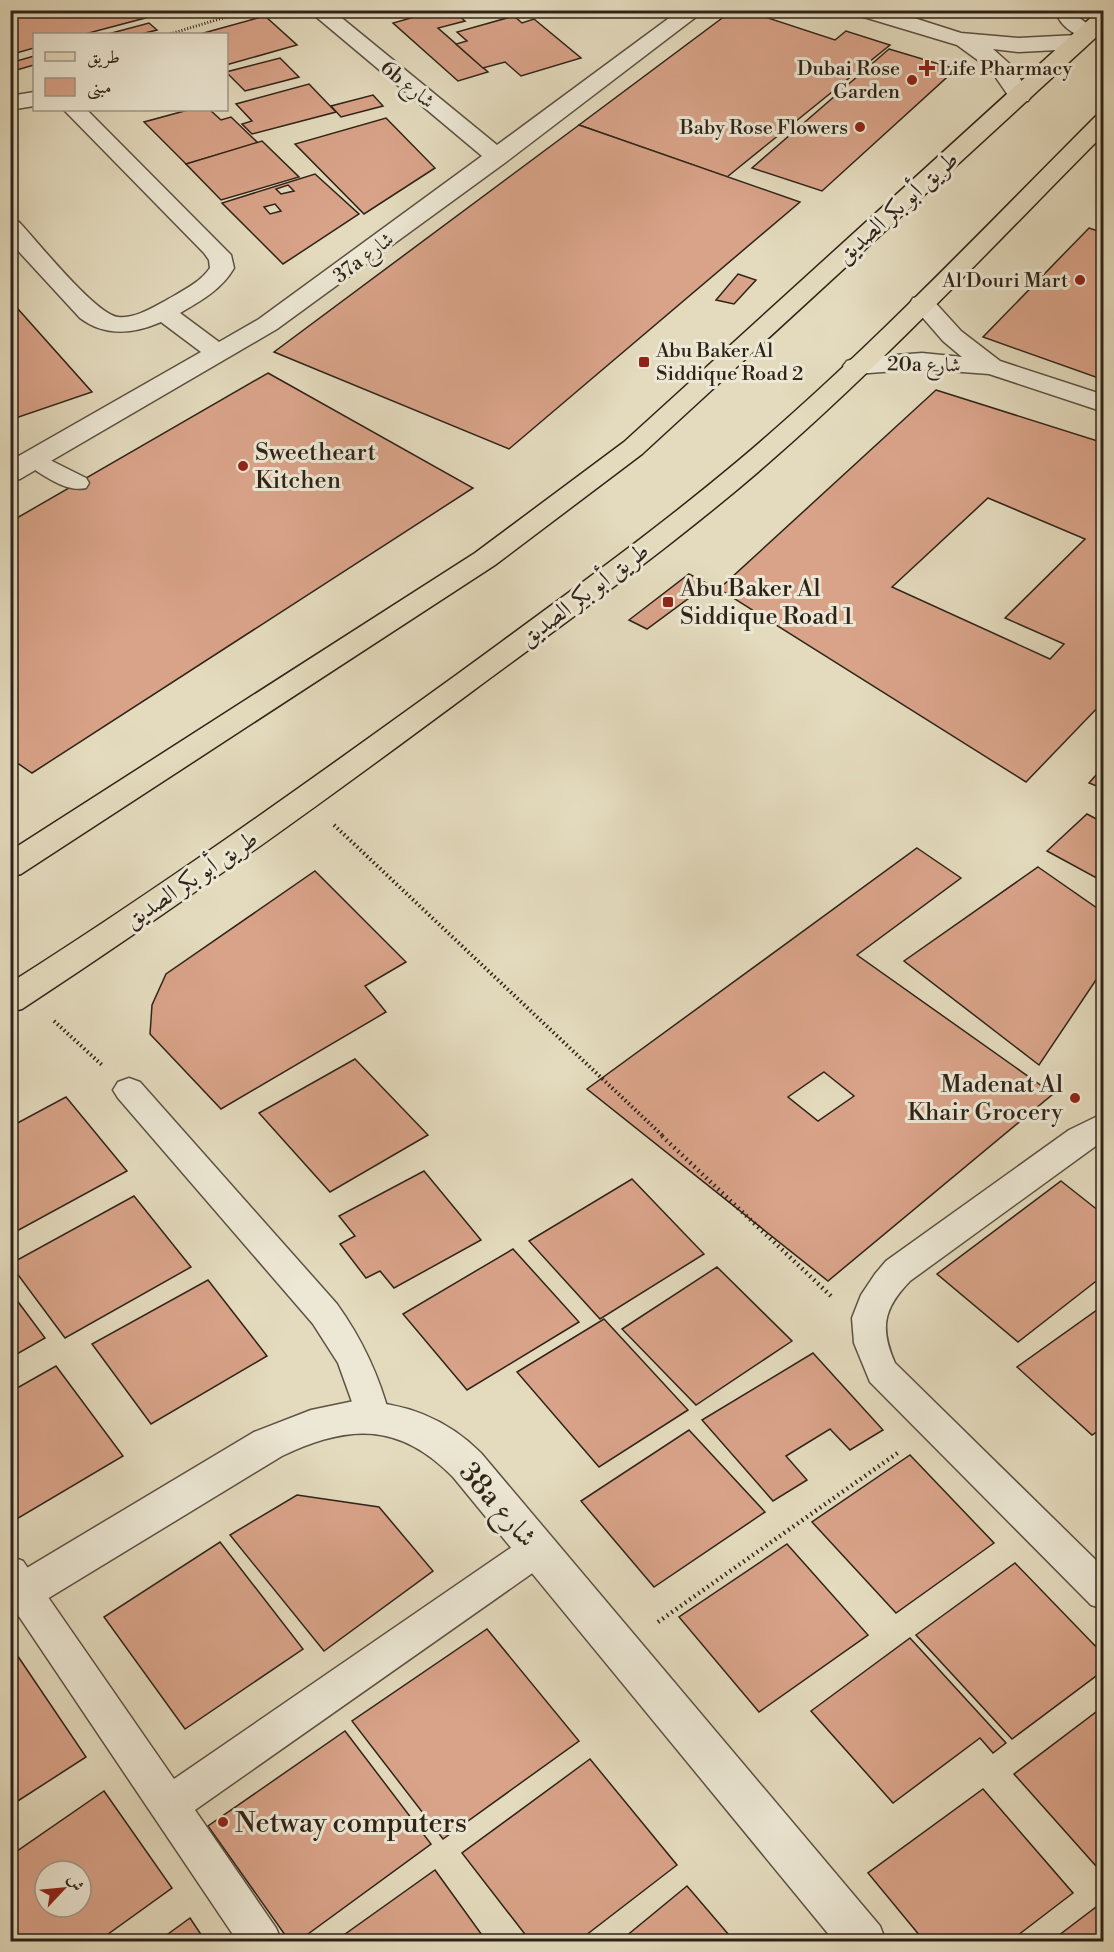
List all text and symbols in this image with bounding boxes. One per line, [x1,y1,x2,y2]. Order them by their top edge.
legend [33,33,228,111]
text: طريق [87,46,120,69]
street label: 6b شارع [372,56,439,118]
place label: Dubai Rose Garden [797,57,900,105]
place label: Life Pharmacy [939,57,1072,82]
marker: Life Pharmacy [920,61,934,75]
marker: Dubai Rose Garden [905,73,919,87]
text: مبنى [87,76,112,100]
place label: Baby Rose Flowers [679,116,848,141]
marker: Baby Rose Flowers [853,120,867,134]
street label: طريق أبو بكر الصديق [828,143,965,271]
street label: 37a شارع [329,227,402,292]
place label: Al Douri Mart [941,269,1068,294]
marker: Al Douri Mart [1073,273,1087,287]
place label: Abu Baker Al Siddique Road 2 [655,339,803,387]
street label: 20a شارع [887,352,961,383]
marker: Abu Baker Al Siddique Road 2 [637,355,651,369]
place label: Sweetheart Kitchen [255,438,376,496]
marker: Sweetheart Kitchen [236,459,250,473]
street label: طريق أبو بكر الصديق [512,534,655,653]
place label: Abu Baker Al Siddique Road 1 [679,574,854,632]
marker: Abu Baker Al Siddique Road 1 [661,595,675,609]
street label: طريق أبو بكر الصديق [117,822,264,936]
place label: Madenat Al Khair Grocery [907,1070,1063,1128]
marker: Madenat Al Khair Grocery [1068,1091,1082,1105]
street label: 38a شارع [448,1455,544,1558]
place label: Netway computers [235,1806,467,1841]
marker: Netway computers [216,1815,230,1829]
north arrow [33,1859,93,1919]
text: ش [63,1871,88,1894]

